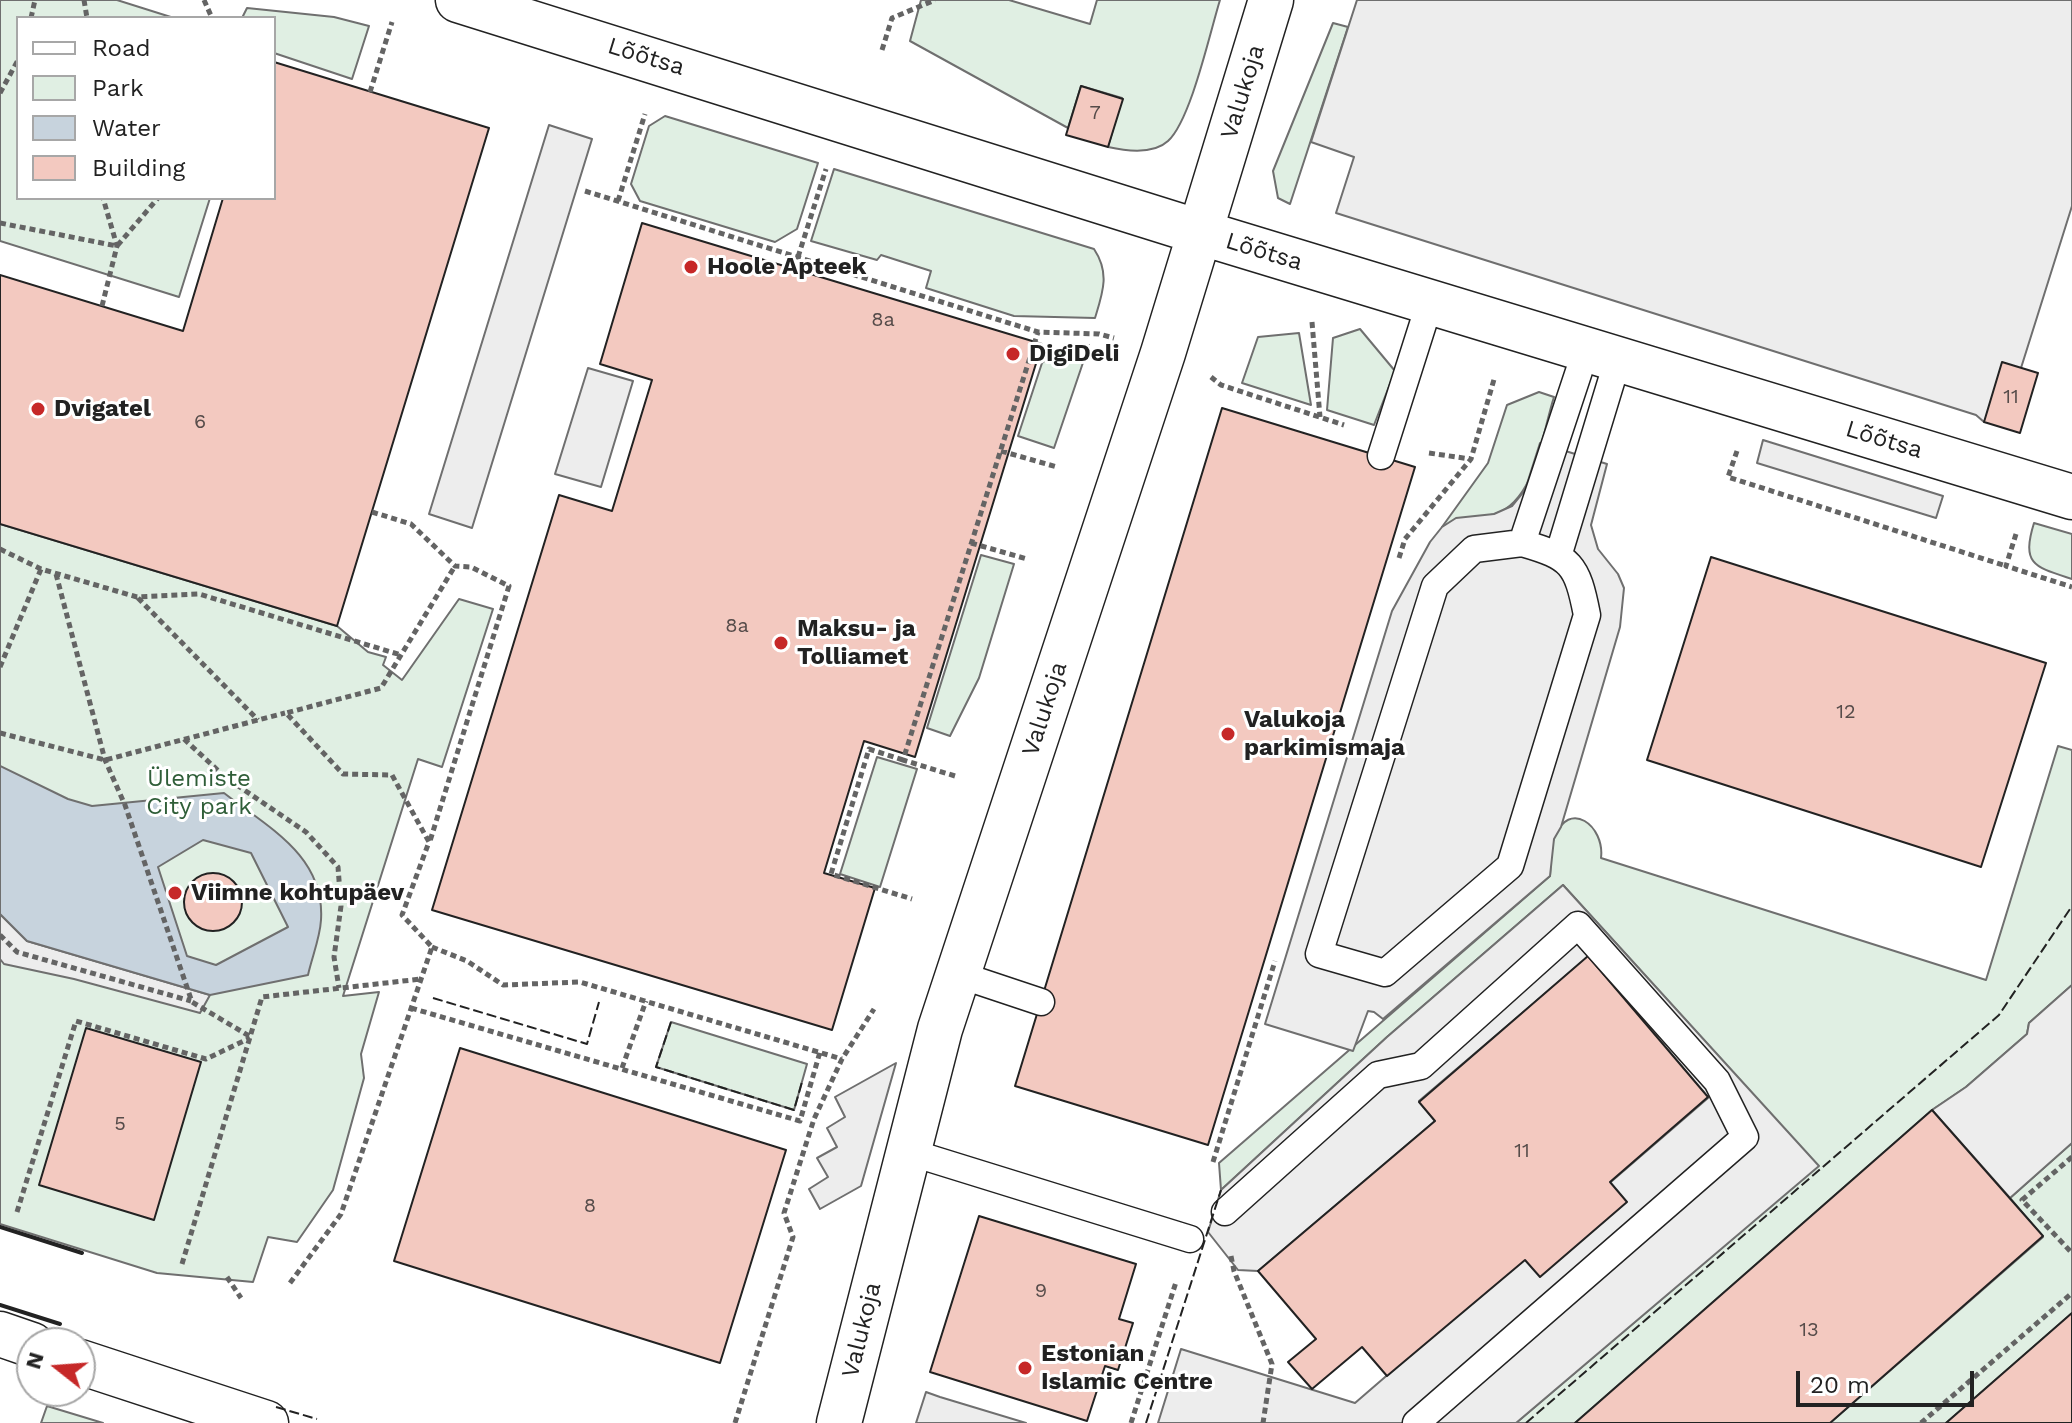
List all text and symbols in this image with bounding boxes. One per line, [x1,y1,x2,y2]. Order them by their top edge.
legend [16,16,276,200]
street label: Lõõtsa [604,32,688,82]
text: Road [92,34,151,62]
street label: Valukoja [1215,41,1271,143]
text: Park [92,74,144,102]
house number: 7 [1089,101,1101,125]
text: Water [92,114,161,142]
text: Building [92,154,185,182]
street label: Lõõtsa [1222,227,1306,277]
place label: Hoole Apteek [707,253,867,281]
marker: Hoole Apteek [682,258,700,276]
house number: 8a [871,308,895,332]
place label: DigiDeli [1029,340,1120,368]
marker: DigiDeli [1004,345,1022,363]
house number: 11 [2003,385,2019,409]
place label: Dvigatel [54,395,151,423]
marker: Dvigatel [29,400,47,418]
house number: 6 [194,410,206,434]
street label: Lõõtsa [1842,415,1926,465]
house number: 8a [725,614,749,638]
place label: Maksu- ja Tolliamet [797,615,916,671]
marker: Maksu- ja Tolliamet [772,634,790,652]
street label: Valukoja [1016,658,1074,760]
house number: 12 [1836,700,1856,724]
place label: Valukoja parkimismaja [1244,706,1405,762]
marker: Valukoja parkimismaja [1219,725,1237,743]
park label: Ülemiste City park [146,765,252,821]
place label: Viimne kohtupäev [191,879,404,907]
marker: Viimne kohtupäev [166,884,184,902]
house number: 5 [114,1112,126,1136]
house number: 11 [1514,1139,1530,1163]
house number: 8 [584,1194,596,1218]
street label: Valukoja [836,1279,888,1381]
house number: 9 [1035,1279,1047,1303]
house number: 13 [1799,1318,1819,1342]
north arrow [16,1327,96,1407]
place label: Estonian Islamic Centre [1041,1340,1213,1396]
text: N [20,1349,49,1372]
scale bar [1800,1355,1978,1405]
marker: Estonian Islamic Centre [1016,1359,1034,1377]
text: 20 m [1810,1371,1870,1399]

